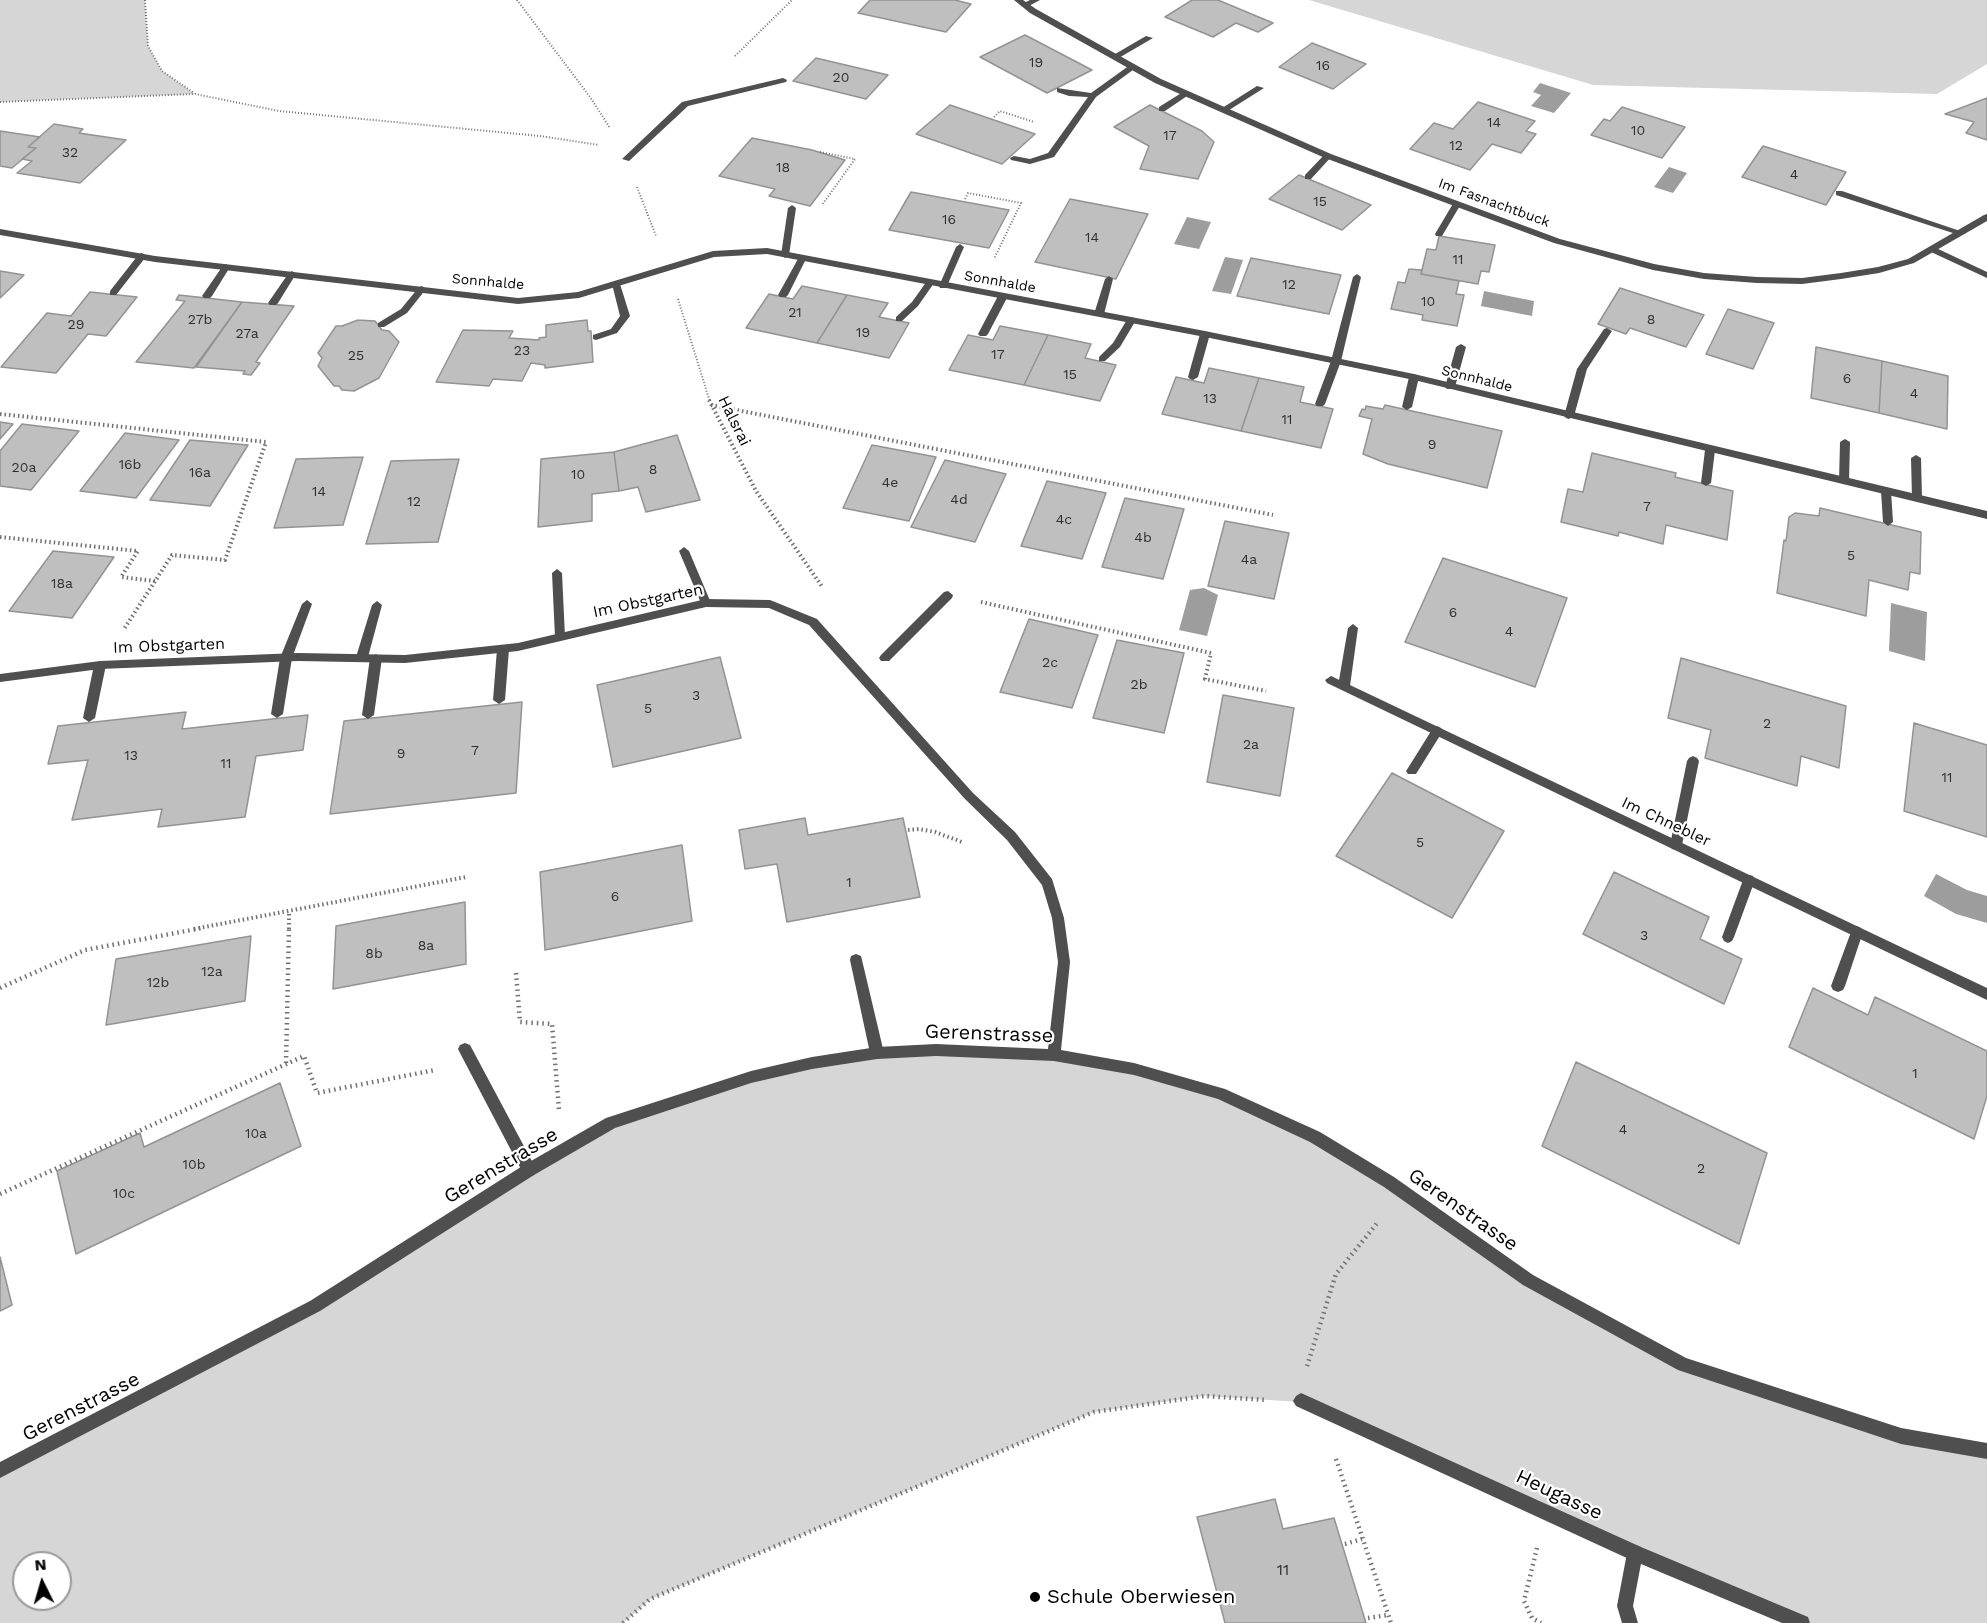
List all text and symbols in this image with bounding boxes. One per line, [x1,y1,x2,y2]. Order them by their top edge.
house number: 19 [1029,55,1043,71]
house number: 16 [1316,58,1330,74]
house number: 20 [833,70,849,86]
house number: 14 [1487,115,1501,131]
house number: 10 [1631,123,1645,139]
house number: 17 [1163,128,1177,144]
house number: 12 [1449,138,1463,154]
house number: 32 [62,145,78,161]
house number: 18 [776,160,790,176]
house number: 4 [1790,167,1798,183]
street label: Im Fasnachtbuck [1436,175,1552,231]
house number: 15 [1313,194,1327,210]
house number: 16 [942,212,956,228]
house number: 14 [1085,230,1099,246]
house number: 11 [1453,252,1463,268]
street label: Sonnhalde [963,267,1037,297]
street label: Sonnhalde [451,270,525,294]
house number: 12 [1282,277,1296,293]
house number: 10 [1421,294,1435,310]
house number: 21 [788,305,802,321]
house number: 27b [188,312,212,328]
house number: 8 [1647,312,1655,328]
house number: 29 [68,317,84,333]
house number: 19 [856,325,870,341]
house number: 27a [235,326,259,342]
house number: 23 [514,343,530,359]
house number: 17 [991,347,1005,363]
house number: 25 [348,348,364,364]
street label: Sonnhalde [1440,362,1514,396]
house number: 15 [1063,367,1077,383]
house number: 6 [1843,371,1851,387]
house number: 4 [1910,386,1918,402]
house number: 13 [1203,391,1217,407]
street label: Halsrai [714,393,754,449]
house number: 11 [1282,412,1292,428]
house number: 9 [1428,437,1436,453]
house number: 16b [119,457,141,473]
house number: 20a [12,460,36,476]
house number: 8 [649,462,657,478]
house number: 16a [189,465,211,481]
house number: 10 [571,467,585,483]
house number: 4e [882,475,898,491]
house number: 14 [312,484,326,500]
house number: 4d [950,492,968,508]
house number: 12 [407,494,421,510]
house number: 7 [1643,499,1651,515]
house number: 4c [1056,512,1072,528]
house number: 4b [1134,530,1152,546]
house number: 5 [1847,548,1855,564]
house number: 4a [1241,552,1257,568]
house number: 18a [51,576,73,592]
street label: Im Obstgarten [591,580,705,622]
house number: 6 [1449,605,1457,621]
house number: 4 [1505,624,1513,640]
street label: Im Obstgarten [113,634,225,658]
house number: 2c [1042,655,1058,671]
house number: 2b [1131,677,1147,693]
house number: 3 [692,688,700,704]
house number: 5 [644,701,652,717]
house number: 2 [1763,716,1771,732]
house number: 2a [1243,737,1259,753]
house number: 7 [471,743,479,759]
house number: 9 [397,746,405,762]
house number: 13 [124,748,138,764]
house number: 11 [221,756,231,772]
house number: 11 [1942,770,1952,786]
street label: Im Chnebler [1618,793,1714,851]
house number: 5 [1416,835,1424,851]
house number: 1 [846,875,852,891]
house number: 6 [611,889,619,905]
house number: 3 [1640,928,1648,944]
house number: 8a [418,938,434,954]
house number: 8b [365,946,383,962]
house number: 12a [201,964,223,980]
house number: 12b [147,975,169,991]
street label: Gerenstrasse [924,1020,1054,1048]
house number: 1 [1912,1066,1918,1082]
house number: 4 [1619,1122,1627,1138]
street label: Gerenstrasse [440,1123,562,1209]
house number: 10a [245,1126,267,1142]
house number: 10b [183,1157,205,1173]
house number: 2 [1697,1161,1705,1177]
street label: Gerenstrasse [1403,1163,1523,1257]
house number: 10c [113,1186,135,1202]
street label: Gerenstrasse [18,1367,144,1447]
street label: Heugasse [1512,1464,1606,1526]
north arrow [12,1551,72,1611]
text: N [34,1555,47,1575]
house number: 11 [1277,1560,1289,1580]
place label: Schule Oberwiesen [1047,1585,1235,1609]
marker: Schule Oberwiesen [1028,1590,1042,1604]

